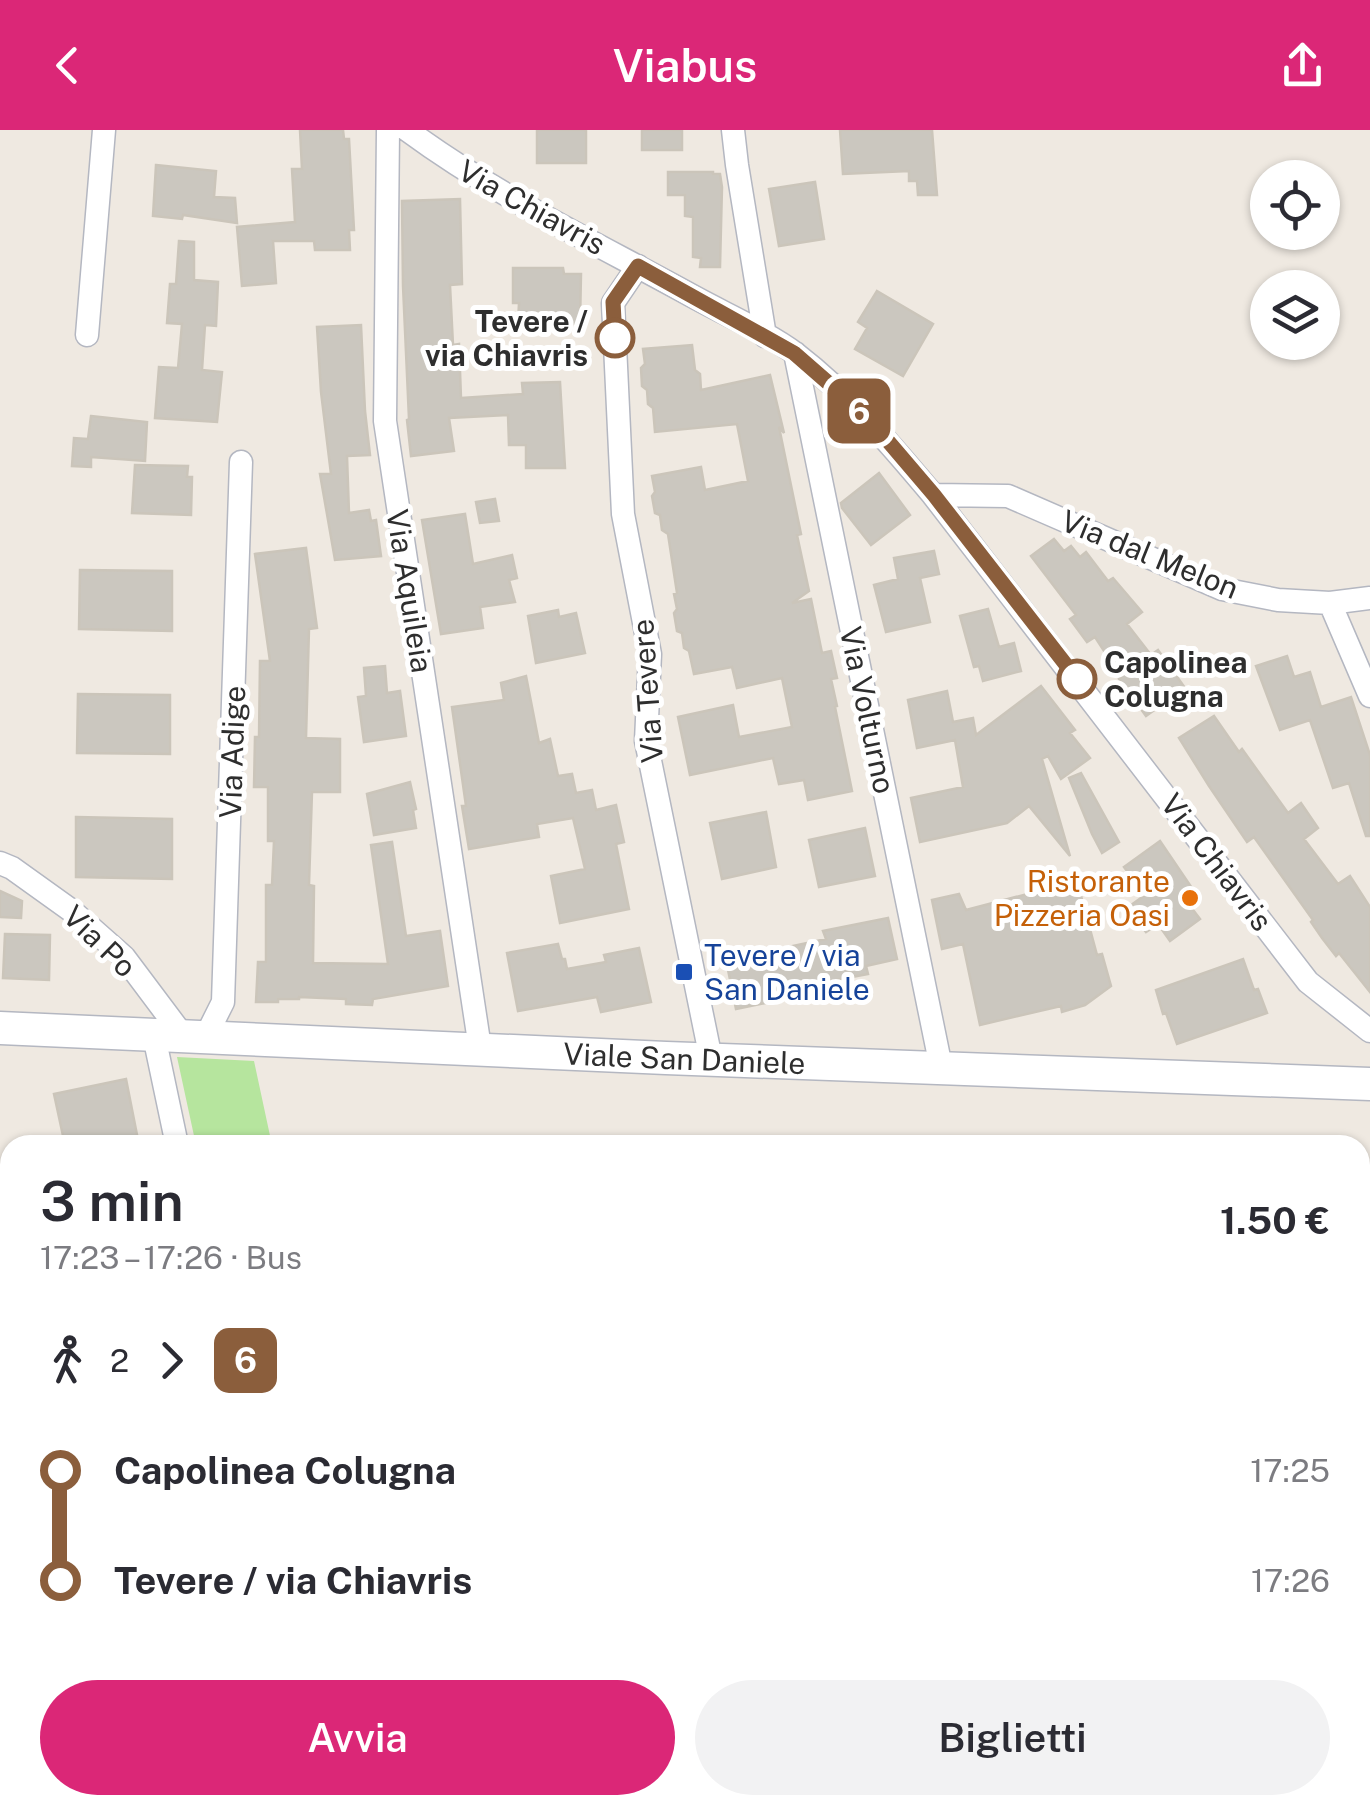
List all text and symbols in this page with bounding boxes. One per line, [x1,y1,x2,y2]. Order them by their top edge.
icon: back [40,38,95,93]
icon: share [1275,38,1330,93]
text: Viabus [613,39,757,92]
street label: Via Chiavris [452,152,612,262]
map controls [1250,160,1340,360]
button: locate [1250,160,1340,250]
button: layers [1250,270,1340,360]
place label: Tevere / via Chiavris [425,303,588,373]
marker: Tevere / via Chiavris [596,319,634,357]
line badge: 6 [826,378,892,444]
text: 6 [847,391,871,432]
street label: Via dal Melon [1056,502,1244,606]
street label: Via Aquileia [379,507,441,675]
street label: Via Tevere [624,618,670,764]
street label: Via Volturno [833,623,903,797]
place label: Capolinea Colugna [1104,644,1247,714]
marker: Capolinea Colugna [1058,660,1096,698]
street label: Via Adige [212,685,252,819]
street label: Via Chiavris [1154,786,1280,938]
place label: Ristorante Pizzeria Oasi [994,863,1170,933]
marker: Ristorante Pizzeria Oasi [1179,887,1201,909]
street label: Via Po [56,898,144,984]
place label: Tevere / via San Daniele [704,937,870,1007]
marker: Tevere / via San Daniele [673,961,695,983]
street label: Viale San Daniele [562,1035,806,1081]
text: 3 min [40,1169,184,1233]
text: 1.50 € [1220,1198,1330,1243]
text: 17:23 – 17:26 · Bus [40,1239,302,1276]
icon: walk [40,1333,95,1388]
icon: forward [144,1333,199,1388]
text: 6 [234,1340,257,1381]
text: 2 [110,1342,129,1379]
text: Capolinea Colugna [114,1448,456,1493]
text: 17:25 [1250,1452,1330,1489]
text: Tevere / via Chiavris [114,1558,472,1603]
text: 17:26 [1251,1562,1330,1599]
button: Avvia [40,1680,675,1795]
button: Biglietti [695,1680,1330,1795]

